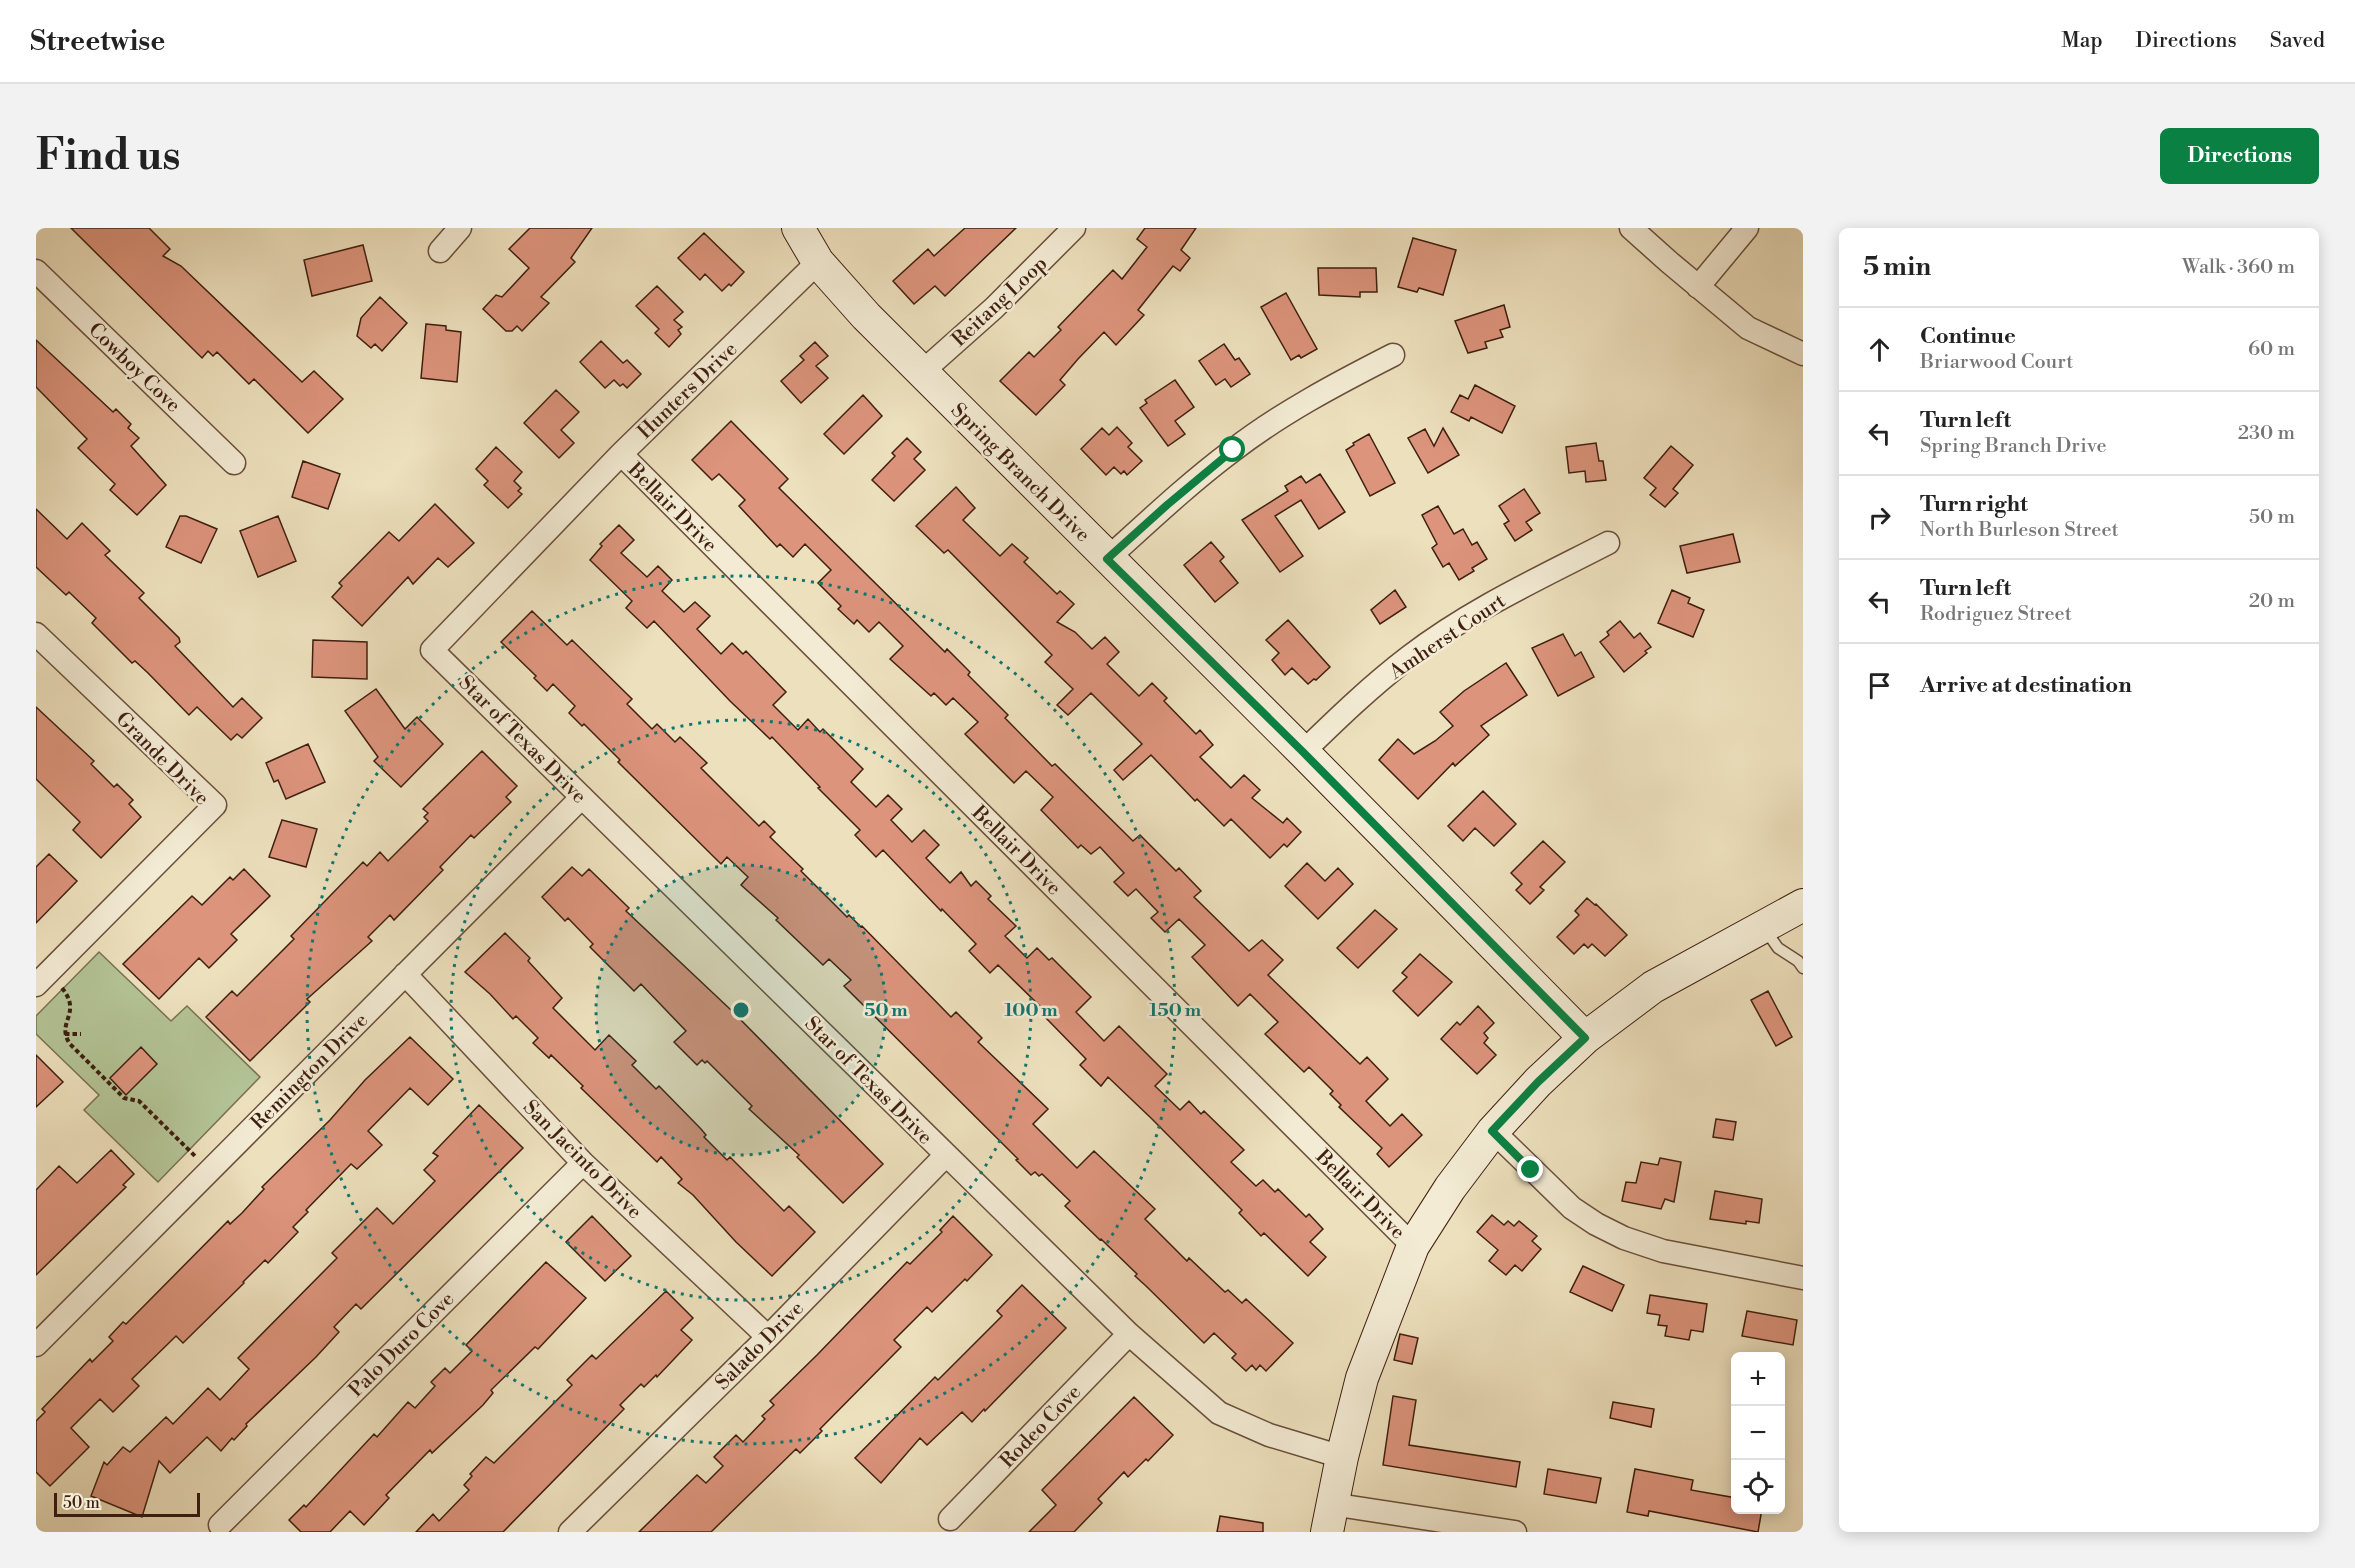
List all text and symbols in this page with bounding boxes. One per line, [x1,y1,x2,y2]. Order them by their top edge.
text: Streetwise [30,24,165,59]
text: Map [2061,28,2103,54]
text: Directions [2136,28,2237,54]
text: Saved [2270,28,2325,54]
button: Directions [2160,128,2319,184]
text: Find us [36,130,180,183]
text: 5 min [1863,251,1931,283]
street label: Reitang Loop [947,252,1053,353]
text: Walk · 360 m [2182,255,2295,280]
street label: Cowboy Cove [83,318,185,418]
text: Continue [1920,323,2016,350]
icon: ahead [1863,333,1896,366]
street label: Hunters Drive [633,337,743,445]
text: 60 m [2248,337,2295,362]
text: Briarwood Court [1920,350,2073,375]
street label: Spring Branch Drive [945,398,1095,548]
text: Turn left [1920,407,2011,434]
icon: left [1863,417,1896,450]
text: 230 m [2238,421,2295,446]
text: Spring Branch Drive [1920,434,2107,459]
route start [1219,436,1245,462]
street label: Bellair Drive [621,457,722,558]
text: Turn right [1920,491,2028,518]
icon: right [1863,501,1896,534]
text: 50 m [2249,505,2295,530]
text: North Burleson Street [1920,518,2119,543]
text: Turn left [1920,575,2011,602]
icon: left [1863,585,1896,618]
street label: Amherst Court [1384,589,1511,686]
text: 20 m [2249,589,2295,614]
text: Rodriguez Street [1920,602,2072,627]
icon: arrive [1863,669,1896,702]
street label: Star of Texas Drive [453,671,591,809]
text: Arrive at destination [1920,672,2132,699]
street label: Grande Drive [110,707,214,811]
street label: Bellair Drive [965,800,1066,901]
text: 50 m [864,999,908,1022]
text: 100 m [1004,999,1058,1022]
text: 150 m [1149,999,1202,1022]
centre of rings [731,1000,751,1020]
street label: Remington Drive [246,1008,374,1136]
street label: Star of Texas Drive [799,1012,937,1150]
street label: San Jacinto Drive [517,1095,647,1225]
street label: Bellair Drive [1309,1144,1410,1245]
route end [1517,1156,1543,1182]
street label: Palo Duro Cove [344,1287,460,1403]
street label: Salado Drive [710,1296,810,1396]
map controls [1731,1352,1785,1514]
button: + [1731,1352,1785,1406]
street label: Rodeo Cove [995,1380,1087,1474]
button: − [1731,1406,1785,1460]
button: locate [1731,1460,1785,1514]
scale bar [54,1490,200,1518]
text: 50 m [63,1493,100,1513]

